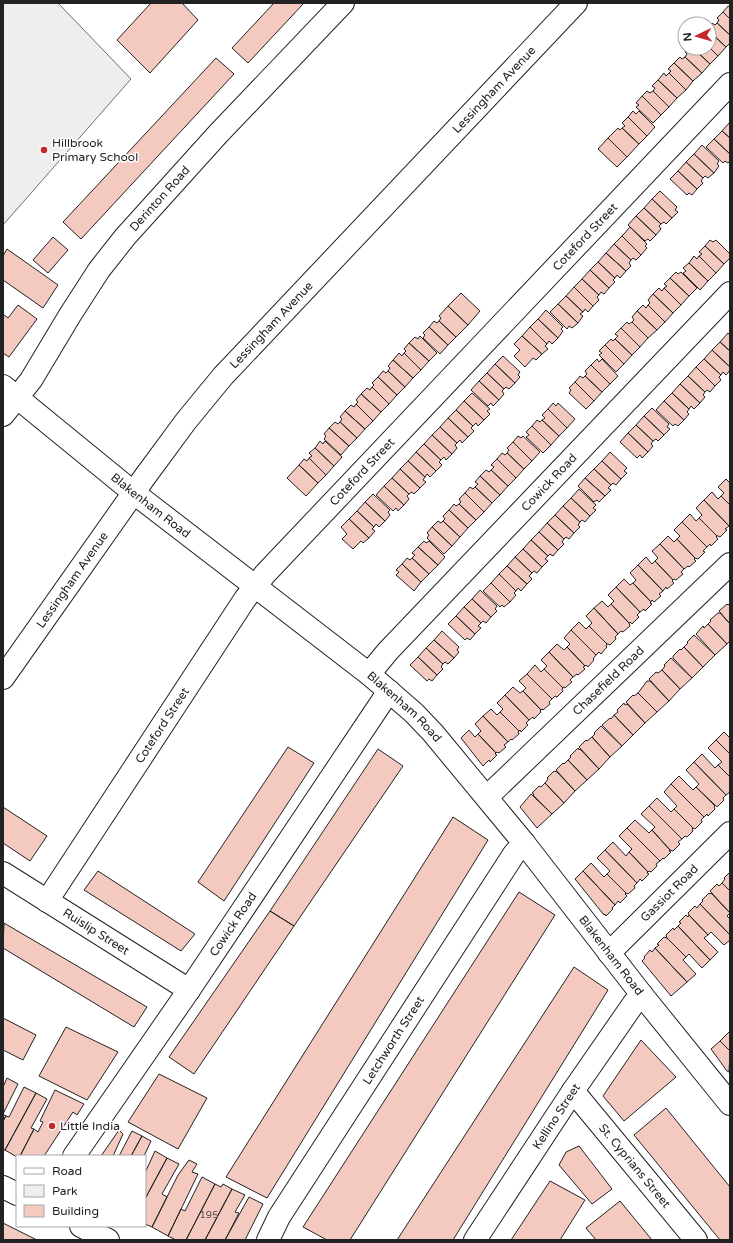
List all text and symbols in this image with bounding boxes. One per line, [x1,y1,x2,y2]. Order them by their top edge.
north arrow [677,16,717,56]
text: N [681,32,694,42]
street label: Lessingham Avenue [450,43,539,136]
place label: Hillbrook Primary School [52,136,138,164]
marker: Hillbrook Primary School [39,145,49,155]
street label: Derinton Road [127,163,193,234]
street label: Coteford Street [550,200,621,273]
street label: Lessingham Avenue [227,279,316,371]
street label: Coteford Street [327,435,398,508]
street label: Cowick Road [518,451,580,514]
street label: Blakenham Road [108,470,193,541]
street label: Lessingham Avenue [33,529,111,631]
street label: Chasefield Road [570,643,647,718]
street label: Blakenham Road [364,669,444,745]
street label: Coteford Street [132,685,192,766]
street label: Gassiot Road [638,862,701,925]
street label: Cowick Road [207,890,259,959]
street label: Ruislip Street [60,905,132,958]
street label: Blakenham Road [576,913,647,998]
street label: Letchworth Street [360,993,427,1087]
street label: Kellino Street [530,1080,583,1152]
place label: Little India [60,1119,120,1133]
marker: Little India [47,1121,57,1131]
street label: St. Cyprians Street [596,1121,674,1211]
legend [16,1155,146,1227]
text: Road [52,1164,82,1178]
text: Park [52,1184,78,1198]
text: Building [52,1204,99,1218]
house number: 195 [200,1209,218,1221]

